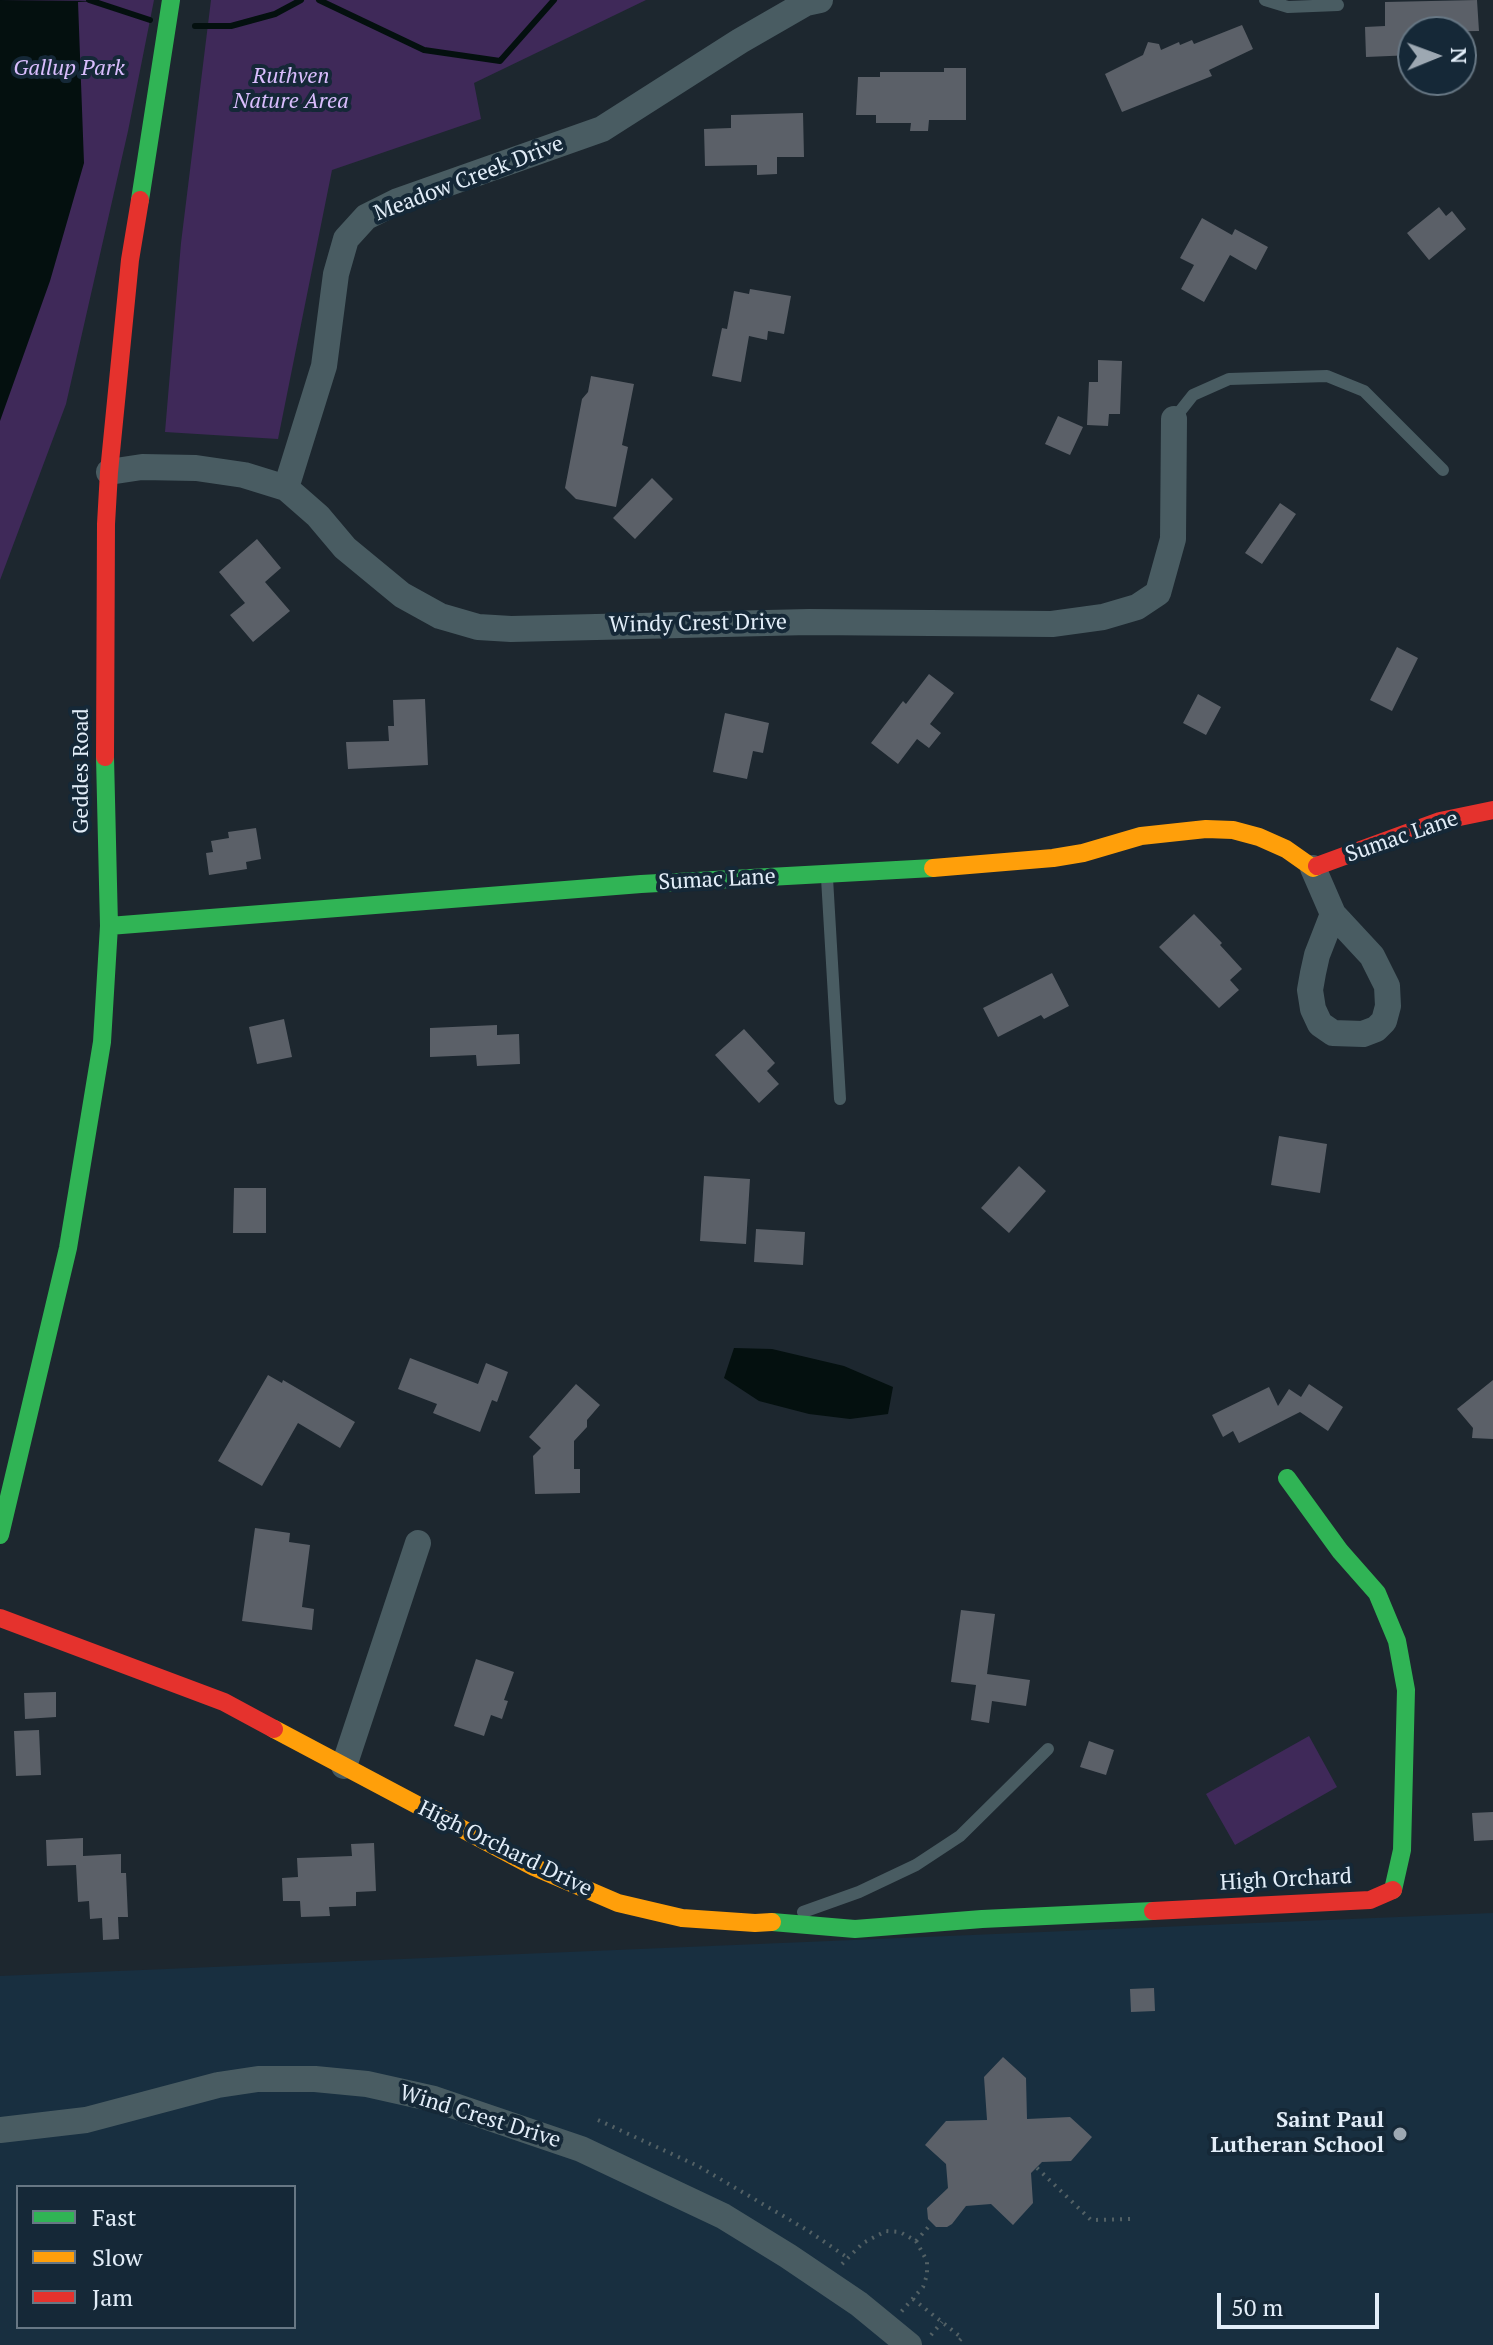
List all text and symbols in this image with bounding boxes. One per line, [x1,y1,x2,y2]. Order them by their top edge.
north arrow [1397,16,1477,96]
text: N [1445,47,1474,64]
park label: Gallup Park [13,56,125,82]
park label: Ruthven Nature Area [233,64,349,116]
street label: Meadow Creek Drive [371,131,567,227]
street label: Windy Crest Drive [609,609,787,639]
street label: Geddes Road [69,708,95,834]
street label: Sumac Lane [1342,805,1462,869]
street label: Sumac Lane [658,864,776,896]
street label: High Orchard Drive [414,1796,596,1902]
street label: High Orchard [1219,1863,1353,1897]
street label: Wind Crest Drive [396,2080,564,2154]
place label: Saint Paul Lutheran School [1211,2108,1384,2160]
marker: Saint Paul Lutheran School [1391,2125,1409,2143]
legend [16,2185,296,2329]
text: Fast [92,2201,136,2233]
text: Slow [92,2241,143,2273]
scale bar [1221,2277,1383,2327]
text: Jam [92,2281,133,2313]
text: 50 m [1231,2291,1283,2323]

